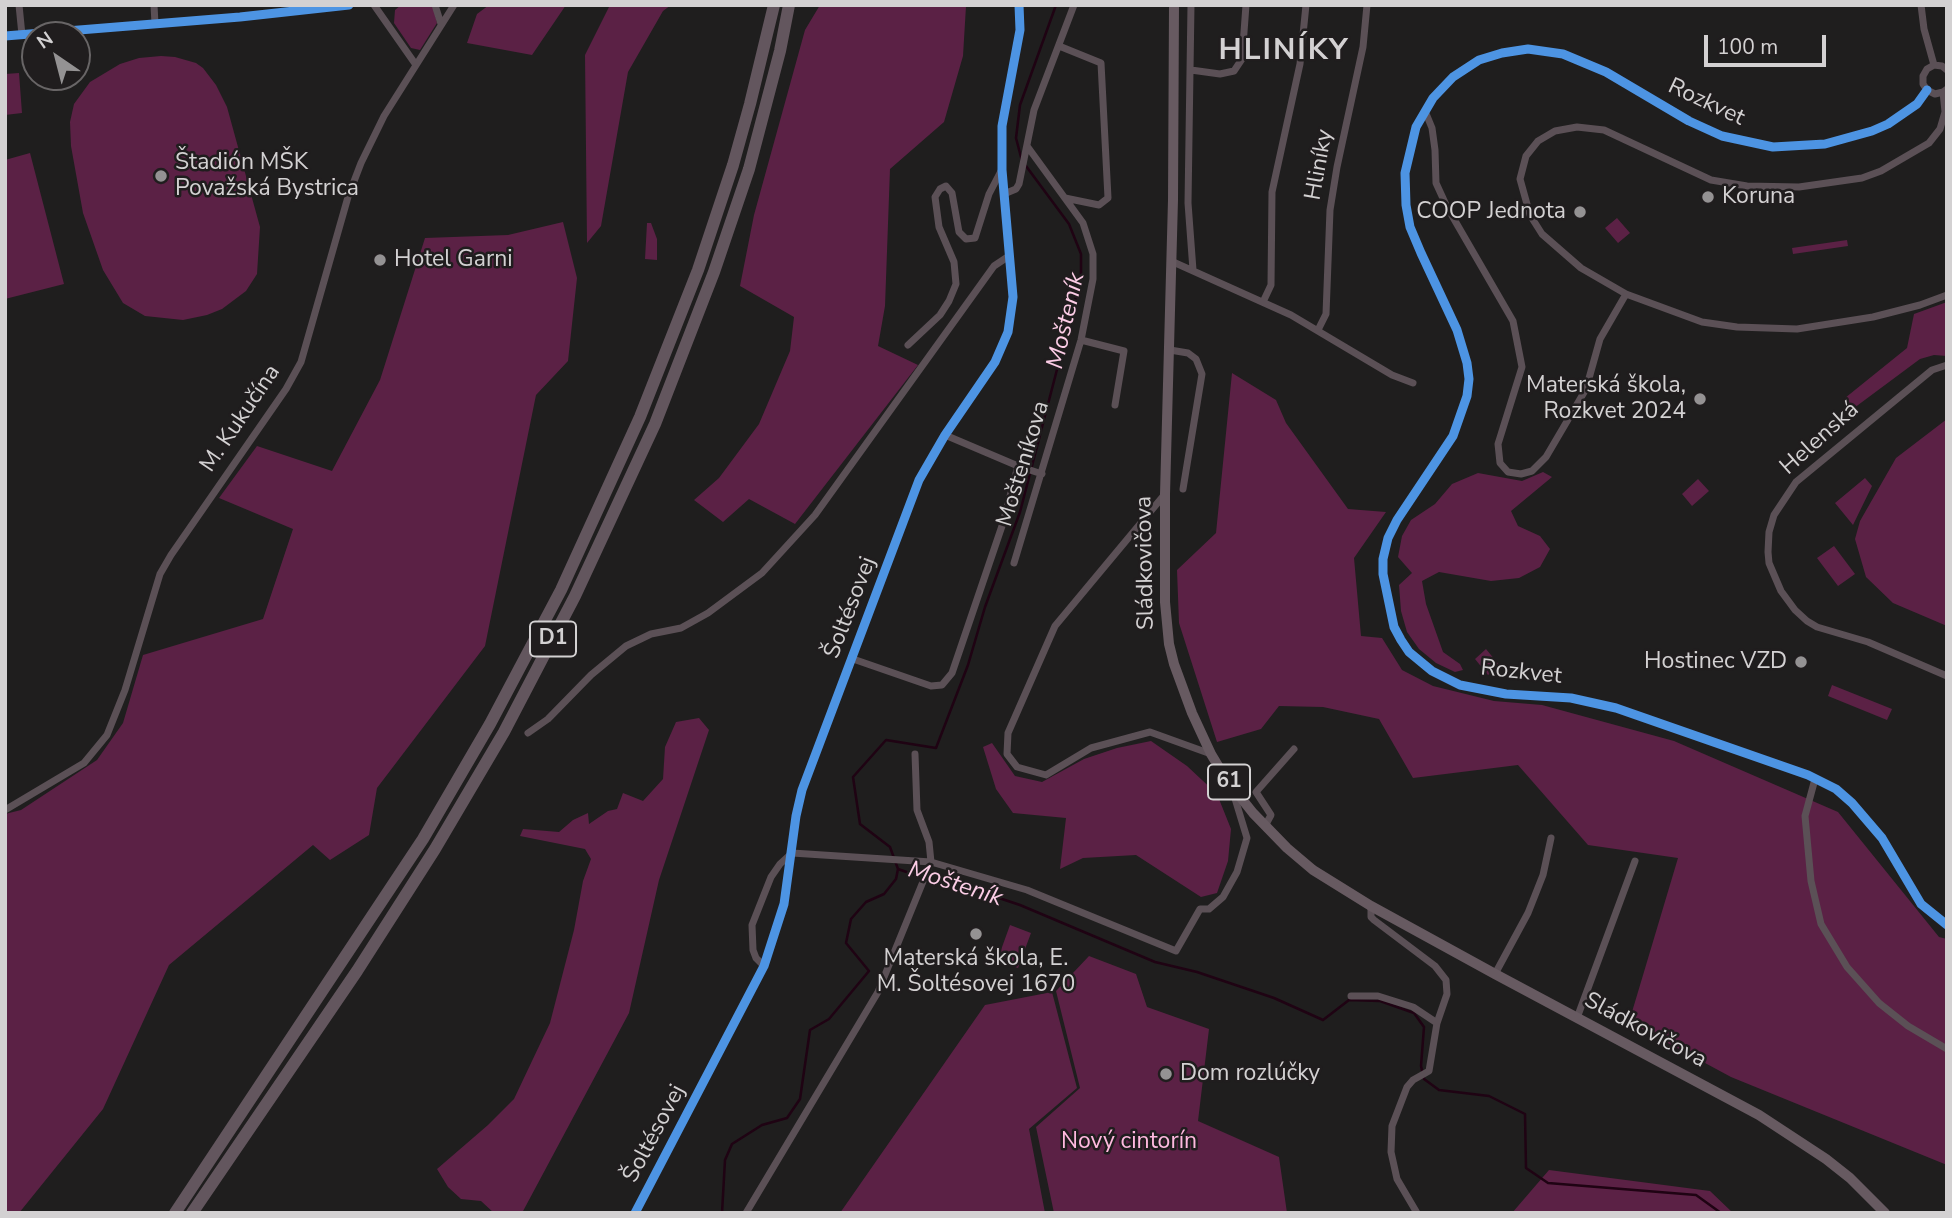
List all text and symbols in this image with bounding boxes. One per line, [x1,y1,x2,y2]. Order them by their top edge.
north arrow [21,21,91,91]
scale bar [1707,21,1829,65]
text: N [32,26,58,55]
text: 100 m [1717,33,1778,61]
district label: HLINÍKY [1219,34,1349,70]
street label: Rozkvet [1663,73,1749,133]
street label: Hliníky [1300,127,1340,203]
place label: Štadión MŠK Považská Bystrica [175,149,359,203]
marker: Štadión MŠK Považská Bystrica [153,168,169,184]
place label: Koruna [1722,183,1795,211]
marker: Koruna [1700,189,1716,205]
place label: COOP Jednota [1416,198,1566,226]
marker: COOP Jednota [1572,204,1588,220]
place label: Hotel Garni [394,246,513,274]
marker: Hotel Garni [372,252,388,268]
water label: Mošteník [1042,270,1092,372]
street label: M. Kukučína [195,360,287,478]
place label: Materská škola, Rozkvet 2024 [1526,372,1686,426]
marker: Materská škola, Rozkvet 2024 [1692,391,1708,407]
street label: Helenská [1775,397,1865,481]
street label: Mošteníkova [992,398,1056,530]
street label: Sládkovičova [1131,496,1161,630]
street label: Šoltésovej [819,553,883,663]
road number: D1 [530,622,576,656]
place label: Hostinec VZD [1644,648,1787,676]
marker: Hostinec VZD [1793,654,1809,670]
street label: Rozkvet [1479,655,1563,691]
road number: 61 [1208,764,1250,800]
water label: Mošteník [904,856,1006,914]
marker: Materská škola, E. M. Šoltésovej 1670 [968,926,984,942]
place label: Materská škola, E. M. Šoltésovej 1670 [877,945,1075,999]
street label: Sládkovičova [1579,987,1711,1075]
place label: Dom rozlúčky [1180,1060,1320,1088]
marker: Dom rozlúčky [1158,1066,1174,1082]
street label: Šoltésovej [618,1080,692,1188]
park label: Nový cintorín [1061,1128,1197,1156]

